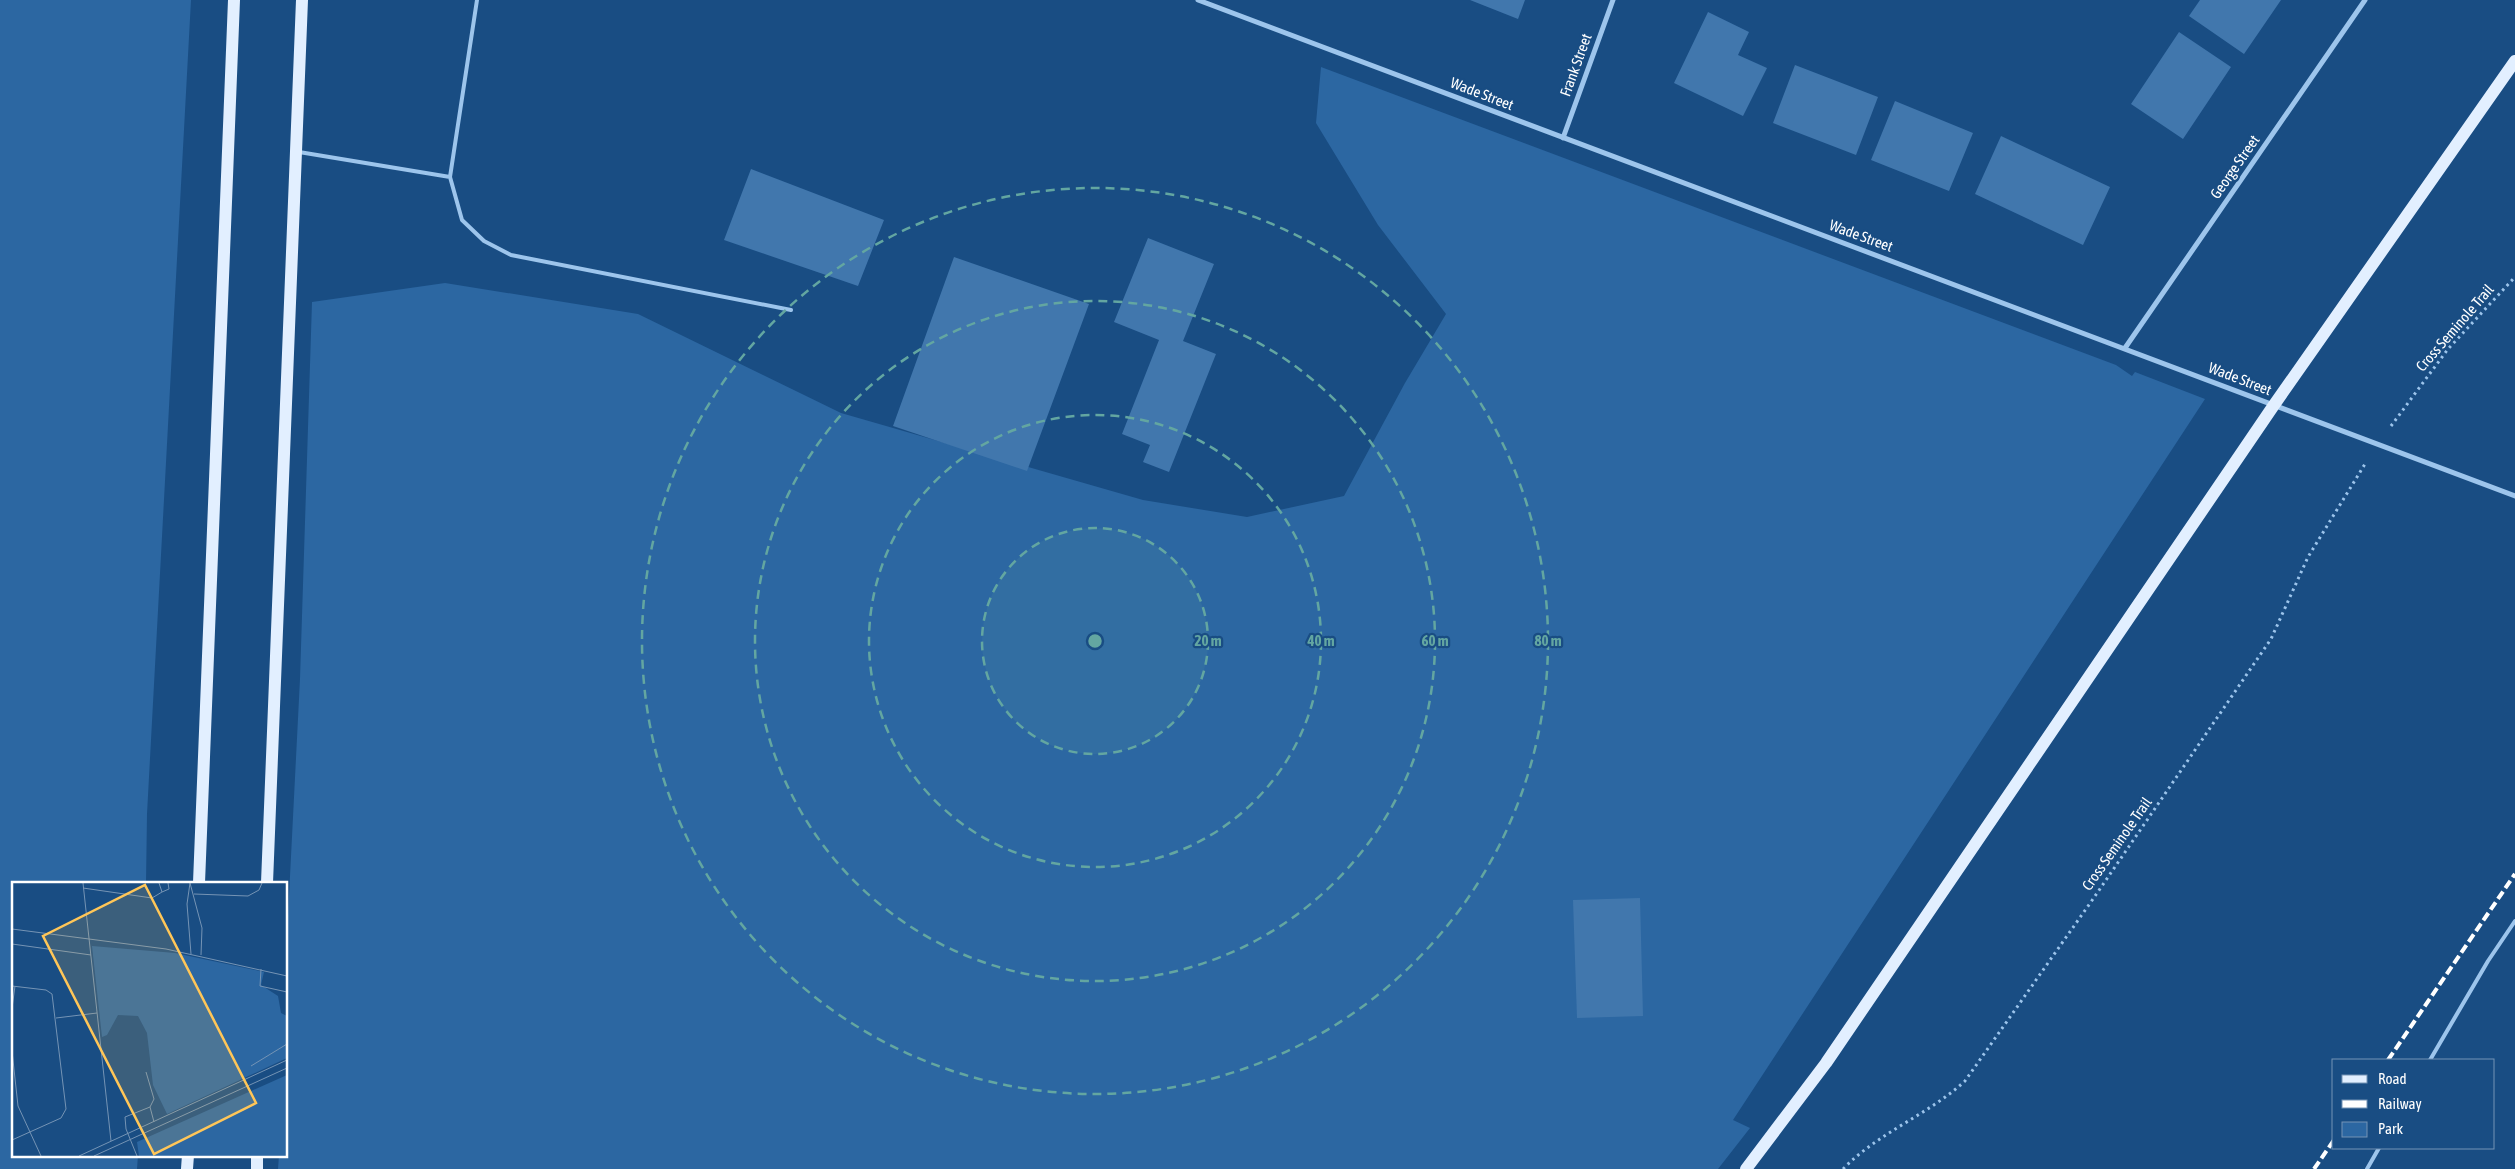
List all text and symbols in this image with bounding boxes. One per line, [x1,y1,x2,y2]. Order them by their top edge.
street label: Frank Street [1556,31,1595,99]
street label: Wade Street [1448,74,1516,113]
street label: George Street [2207,132,2263,202]
street label: Wade Street [1827,216,1895,255]
street label: Cross Seminole Trail [2412,281,2497,375]
street label: Wade Street [2206,359,2274,398]
centre of rings [1086,632,1104,650]
text: 20 m [1195,632,1222,649]
text: 40 m [1307,632,1335,649]
text: 60 m [1422,632,1449,649]
text: 80 m [1535,632,1562,649]
street label: Cross Seminole Trail [2078,794,2155,893]
inset map [12,882,288,1156]
legend [2332,1059,2495,1149]
text: Road [2378,1070,2407,1087]
text: Railway [2378,1095,2422,1112]
text: Park [2378,1120,2403,1137]

